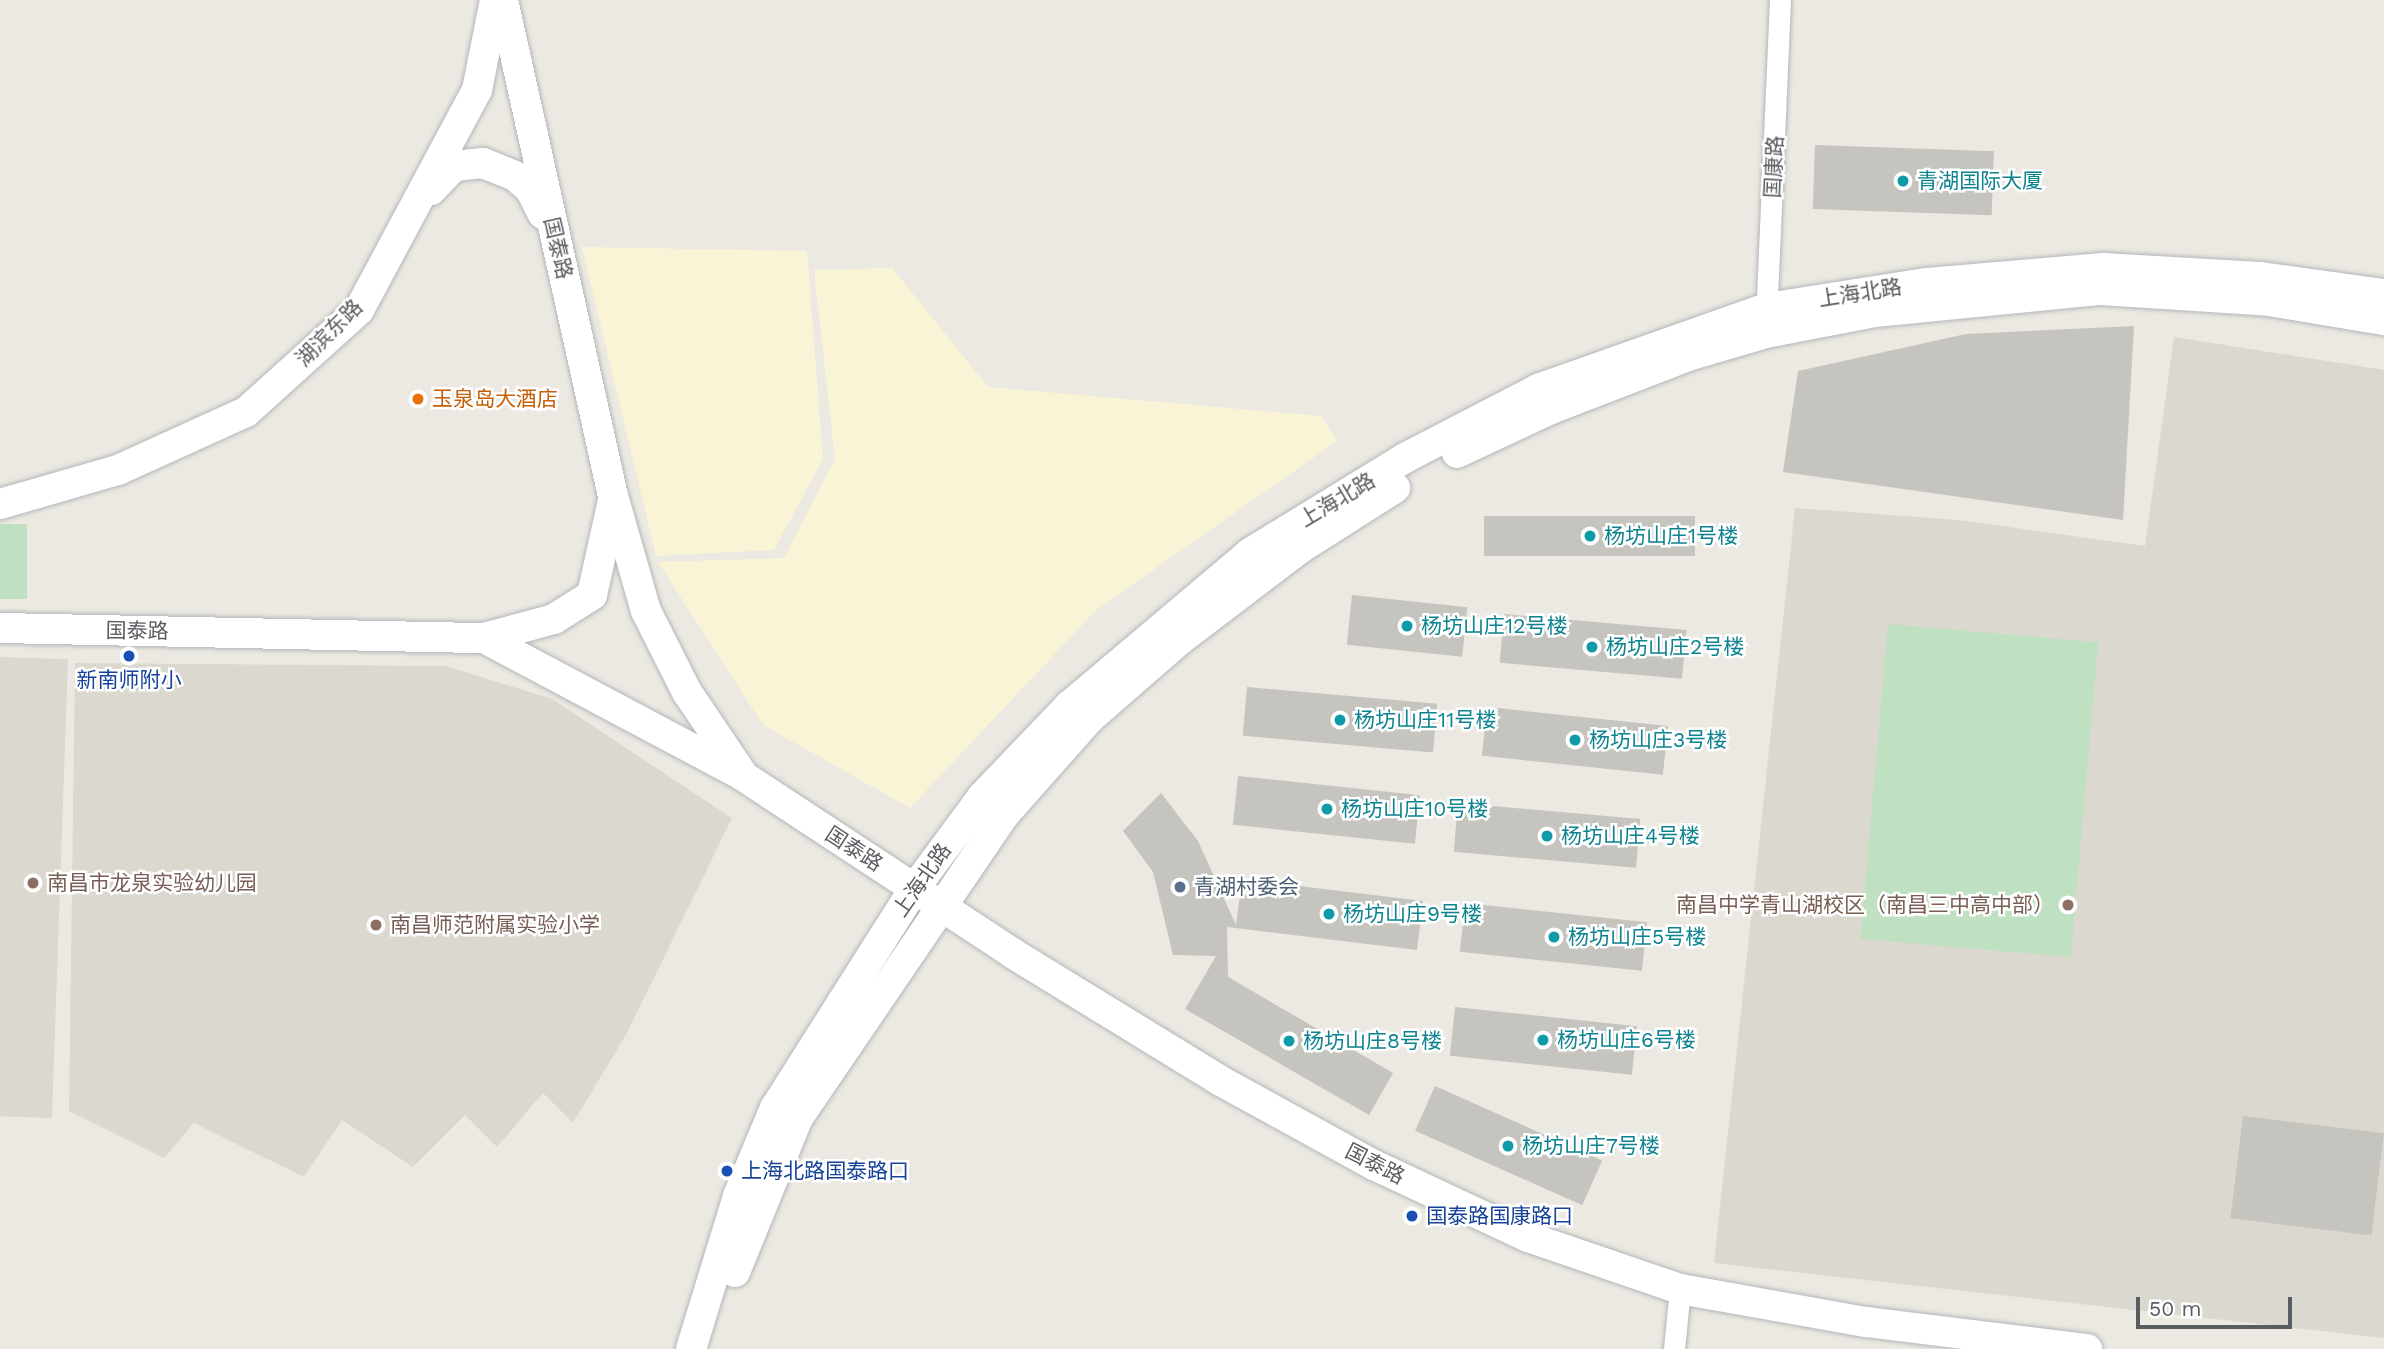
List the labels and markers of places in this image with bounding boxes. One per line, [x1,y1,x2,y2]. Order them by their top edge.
place label: 青湖国际大厦 [1917,168,2043,194]
marker: 青湖国际大厦 [1895,173,1911,189]
place label: 玉泉岛大酒店 [432,386,558,412]
marker: 玉泉岛大酒店 [410,391,426,407]
place label: 杨坊山庄1号楼 [1604,523,1738,549]
marker: 杨坊山庄1号楼 [1582,528,1598,544]
place label: 杨坊山庄12号楼 [1421,613,1567,639]
marker: 杨坊山庄12号楼 [1399,618,1415,634]
place label: 杨坊山庄2号楼 [1606,634,1744,660]
marker: 杨坊山庄2号楼 [1584,639,1600,655]
marker: 新南师附小 [121,648,137,664]
place label: 新南师附小 [77,667,181,693]
place label: 杨坊山庄11号楼 [1354,707,1496,733]
marker: 杨坊山庄11号楼 [1332,712,1348,728]
place label: 杨坊山庄3号楼 [1589,727,1727,753]
marker: 杨坊山庄3号楼 [1567,732,1583,748]
place label: 杨坊山庄10号楼 [1341,796,1488,822]
marker: 杨坊山庄10号楼 [1319,801,1335,817]
place label: 杨坊山庄4号楼 [1561,823,1700,849]
marker: 杨坊山庄4号楼 [1539,828,1555,844]
place label: 南昌市龙泉实验幼儿园 [47,870,257,896]
place label: 青湖村委会 [1194,874,1299,900]
marker: 南昌市龙泉实验幼儿园 [25,875,41,891]
marker: 青湖村委会 [1172,879,1188,895]
place label: 南昌中学青山湖校区（南昌三中高中部） [1676,892,2054,918]
marker: 南昌中学青山湖校区（南昌三中高中部） [2060,897,2076,913]
place label: 杨坊山庄9号楼 [1343,901,1482,927]
marker: 杨坊山庄9号楼 [1321,906,1337,922]
place label: 南昌师范附属实验小学 [390,912,600,938]
marker: 南昌师范附属实验小学 [368,917,384,933]
place label: 杨坊山庄5号楼 [1568,924,1706,950]
marker: 杨坊山庄5号楼 [1546,929,1562,945]
place label: 杨坊山庄6号楼 [1557,1027,1696,1053]
place label: 杨坊山庄8号楼 [1303,1028,1442,1054]
marker: 杨坊山庄6号楼 [1535,1032,1551,1048]
marker: 杨坊山庄8号楼 [1281,1033,1297,1049]
place label: 杨坊山庄7号楼 [1522,1133,1660,1159]
marker: 杨坊山庄7号楼 [1500,1138,1516,1154]
place label: 上海北路国泰路口 [741,1158,909,1184]
marker: 上海北路国泰路口 [719,1163,735,1179]
place label: 国泰路国康路口 [1426,1203,1573,1229]
marker: 国泰路国康路口 [1404,1208,1420,1224]

